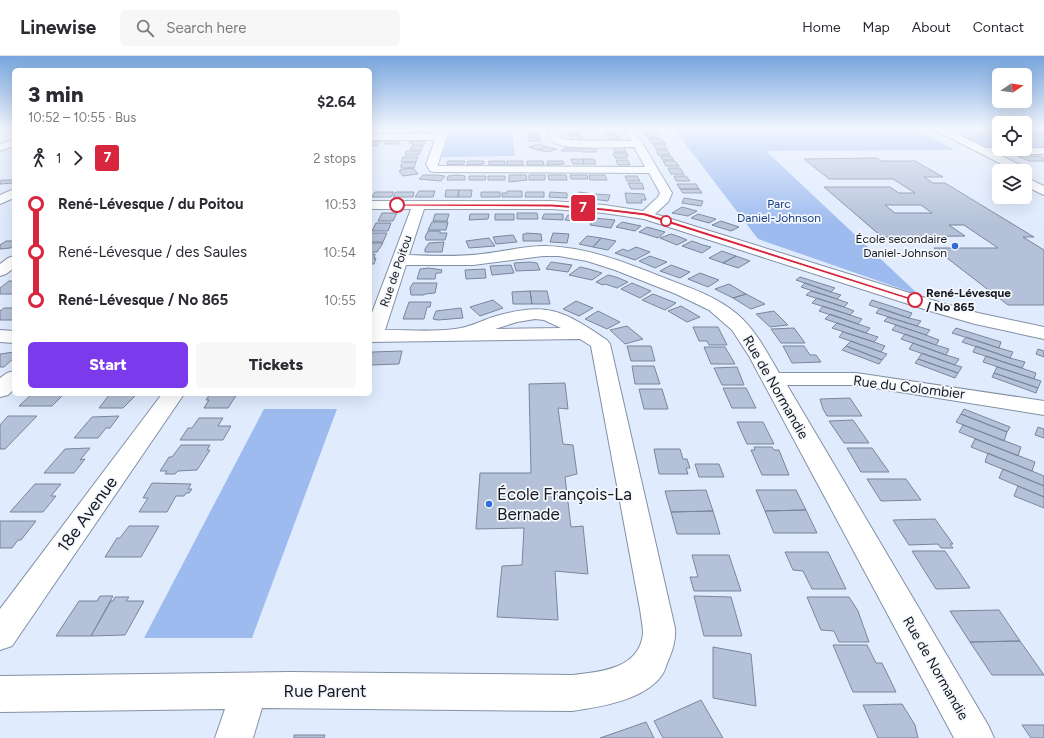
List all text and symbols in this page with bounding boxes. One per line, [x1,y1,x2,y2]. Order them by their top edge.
search box [120,10,400,46]
text: Linewise [20,16,96,39]
icon: search [134,17,156,39]
text: Search here [166,19,246,37]
text: Home [802,19,841,36]
text: Map [863,19,890,36]
text: About [912,19,951,36]
text: Contact [973,19,1024,36]
north arrow [992,68,1032,108]
map controls [992,68,1032,204]
text: 3 min [28,81,84,108]
text: $2.64 [317,93,356,111]
text: 10:52 – 10:55 · Bus [28,110,136,125]
button: locate [992,116,1032,156]
icon: walk [28,147,50,169]
icon: forward [67,147,89,169]
text: 7 [103,149,111,166]
text: 1 [56,151,61,166]
text: 2 stops [313,151,356,166]
button: layers [992,164,1032,204]
text: René-Lévesque / du Poitou [58,195,243,213]
line badge: 7 [570,195,596,221]
text: 10:53 [324,197,356,212]
unlabelled marker [389,197,405,213]
park label: Parc Daniel-Johnson [737,197,821,225]
text: 7 [579,199,587,216]
unlabelled marker [660,215,672,227]
place label: École secondaire Daniel-Johnson [855,232,947,260]
street label: Rue de Poitou [377,233,415,309]
marker: École secondaire Daniel-Johnson [950,241,960,251]
text: René-Lévesque / des Saules [58,243,247,261]
text: 10:54 [323,245,356,260]
place label: René-Lévesque / No 865 [926,286,1011,314]
text: René-Lévesque / No 865 [58,291,228,309]
marker: René-Lévesque / No 865 [907,292,923,308]
text: 10:55 [324,293,356,308]
street label: Rue de Normandie [739,332,812,442]
button: Start [28,342,188,388]
button: Tickets [196,342,356,388]
street label: Rue du Colombier [852,372,966,403]
street label: 18e Avenue [53,472,121,556]
place label: École François-La Bernade [497,484,632,524]
marker: École François-La Bernade [484,499,494,509]
street label: Rue de Normandie [899,613,972,723]
street label: Rue Parent [284,681,366,701]

